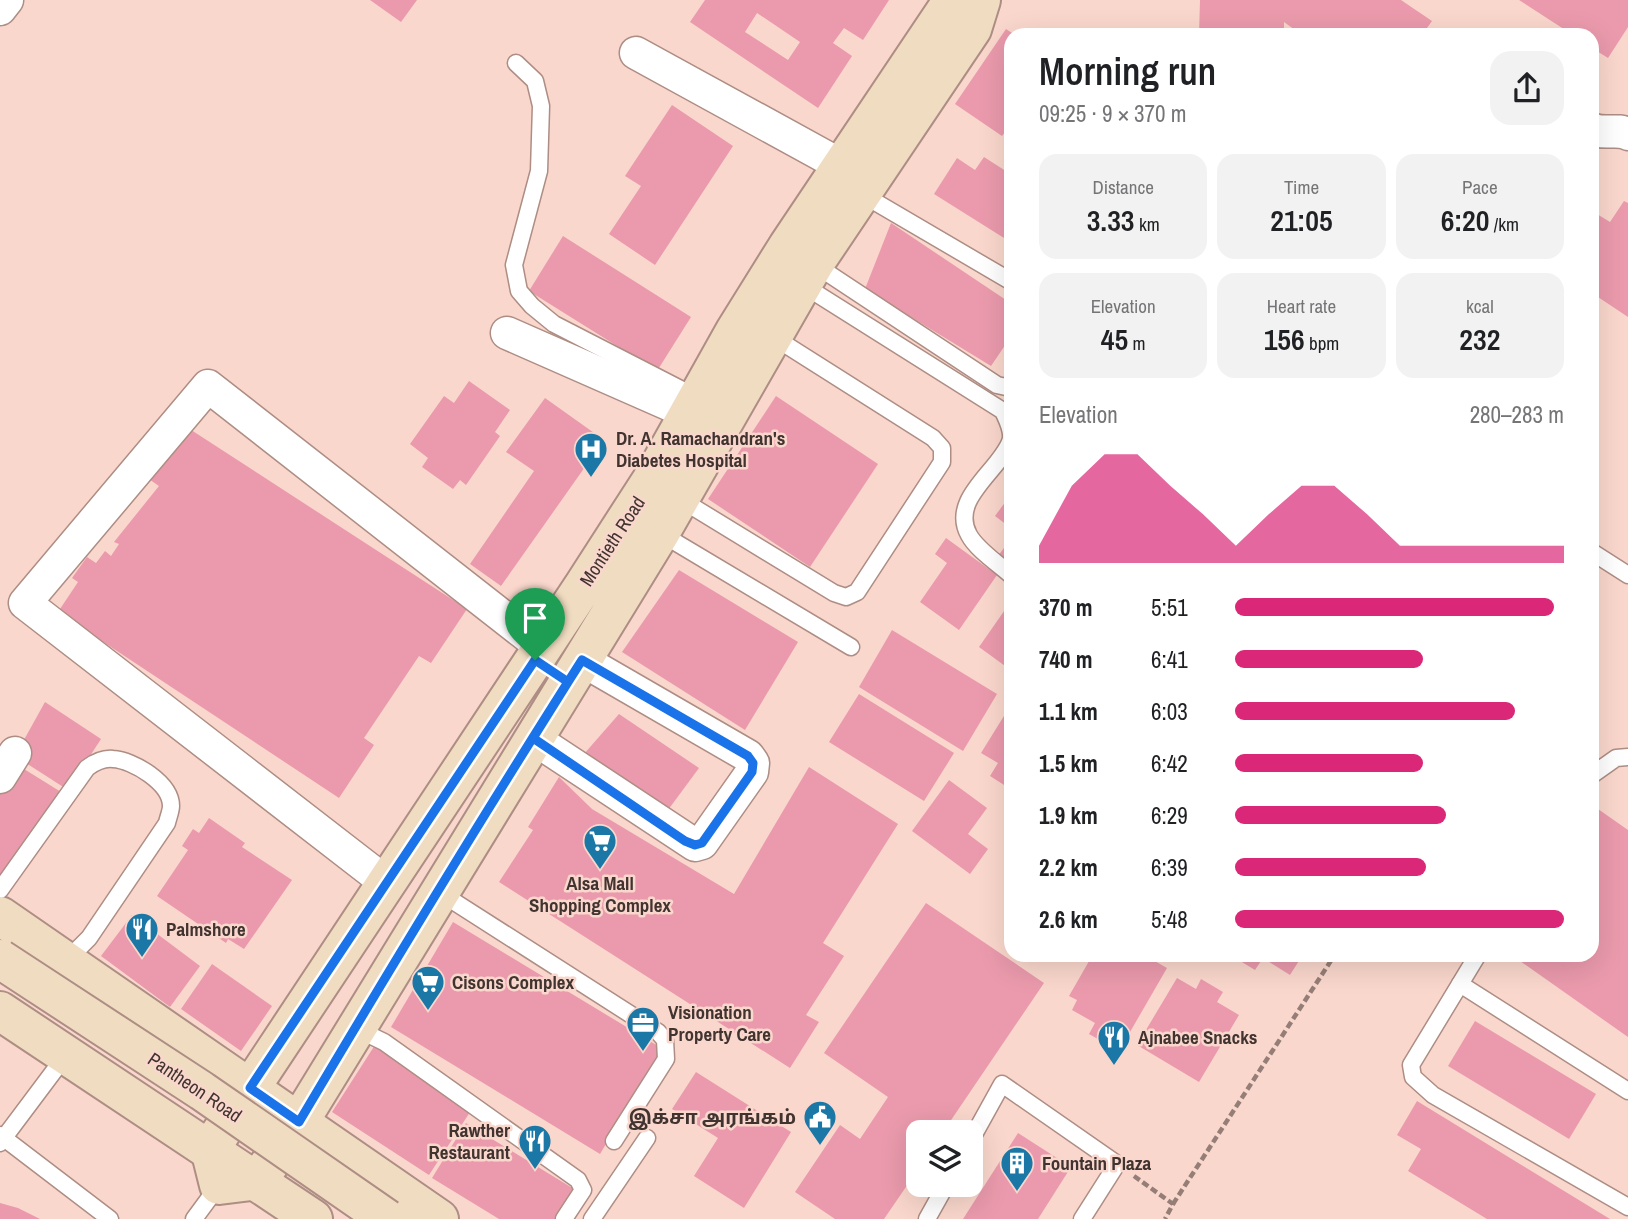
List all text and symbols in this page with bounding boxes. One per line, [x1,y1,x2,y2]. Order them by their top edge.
text: Morning run [1039,46,1216,97]
button: share [1490,51,1564,125]
text: 09:25 · 9 × 370 m [1039,98,1186,129]
text: Distance [1092,174,1154,200]
text: Time [1284,174,1319,200]
text: Pace [1462,174,1498,200]
text: 3.33 [1087,200,1135,240]
text: 21:05 [1270,200,1333,240]
text: 6:20 [1441,200,1489,240]
text: km [1135,211,1160,237]
text: /km [1489,211,1519,237]
text: Elevation [1091,293,1156,319]
text: Heart rate [1267,293,1336,319]
text: kcal [1466,293,1494,319]
text: 45 [1101,319,1128,359]
text: 156 [1264,319,1305,359]
text: 232 [1459,319,1500,359]
text: m [1128,330,1146,356]
text: bpm [1305,330,1339,356]
text: Elevation [1039,399,1118,430]
text: 280–283 m [1470,399,1564,430]
place label: Dr. A. Ramachandran's Diabetes Hospital [616,425,785,473]
hospital icon: Dr. A. Ramachandran's Diabetes Hospital [572,430,610,479]
street label: Montieth Road [573,491,651,591]
pin [505,588,565,660]
text: 370 m [1039,592,1092,623]
text: 5:51 [1151,592,1188,623]
icon: arrive [516,599,554,637]
text: 740 m [1039,644,1092,675]
text: 6:41 [1151,644,1188,675]
text: 1.1 km [1039,696,1098,727]
text: 6:03 [1151,696,1188,727]
text: 1.5 km [1039,748,1098,779]
text: 6:42 [1151,748,1188,779]
text: 1.9 km [1039,800,1098,831]
text: 6:29 [1151,800,1188,831]
supermarket icon: Alsa Mall Shopping Complex [581,822,619,871]
text: 2.2 km [1039,852,1098,883]
text: 6:39 [1151,852,1188,883]
place label: Alsa Mall Shopping Complex [529,870,671,918]
text: 2.6 km [1039,904,1098,935]
text: 5:48 [1151,904,1188,935]
restaurant icon: Palmshore [123,910,161,959]
place label: Palmshore [166,916,246,942]
supermarket icon: Cisons Complex [409,963,447,1012]
place label: Cisons Complex [452,969,574,995]
place label: Visionation Property Care [668,999,771,1047]
office icon: Visionation Property Care [624,1004,662,1053]
restaurant icon: Ajnabee Snacks [1095,1018,1133,1067]
place label: Ajnabee Snacks [1138,1024,1258,1050]
street label: Pantheon Road [143,1046,247,1128]
public building icon: இக்சா அரங்கம் [801,1098,839,1147]
place label: இக்சா அரங்கம் [628,1104,796,1131]
place label: Rawther Restaurant [429,1117,510,1165]
map controls [906,1120,983,1197]
button: layers [906,1120,983,1197]
restaurant icon: Rawther Restaurant [516,1122,554,1171]
building icon: Fountain Plaza [998,1144,1036,1193]
place label: Fountain Plaza [1042,1150,1152,1176]

